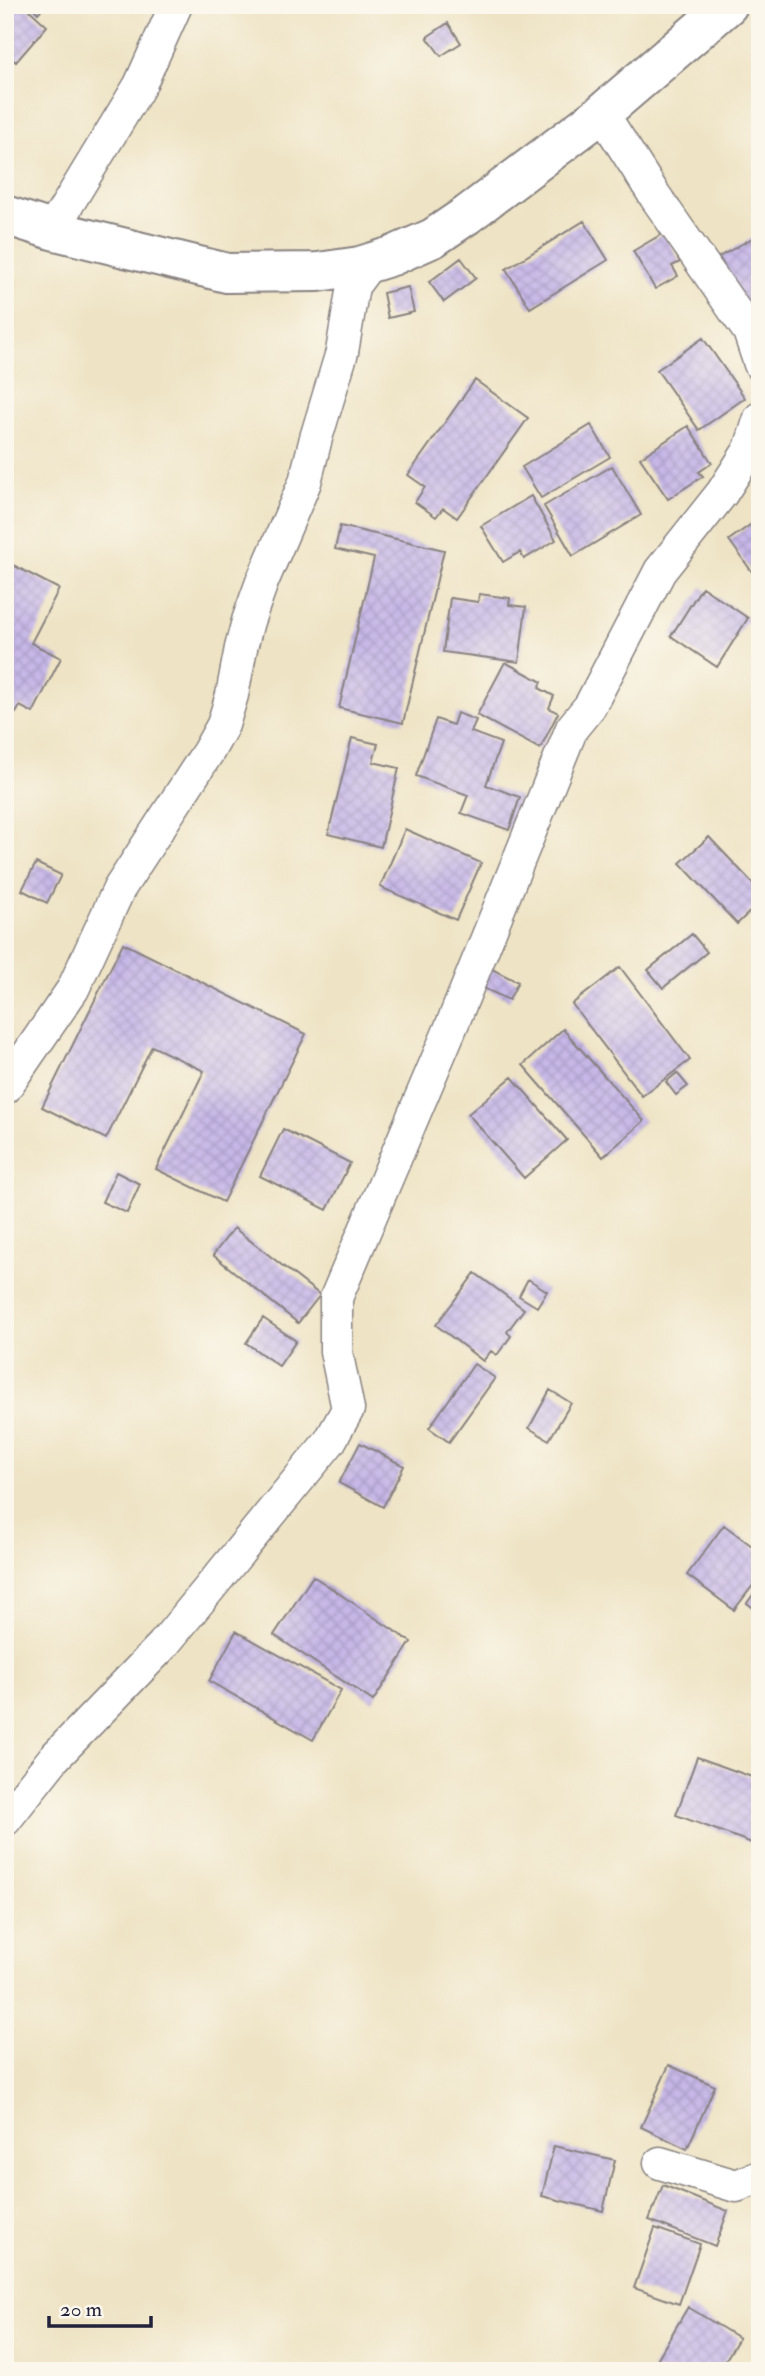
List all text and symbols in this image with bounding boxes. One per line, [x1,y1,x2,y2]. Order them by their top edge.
scale bar [49,2285,150,2329]
text: 20 m [60,2296,102,2323]

